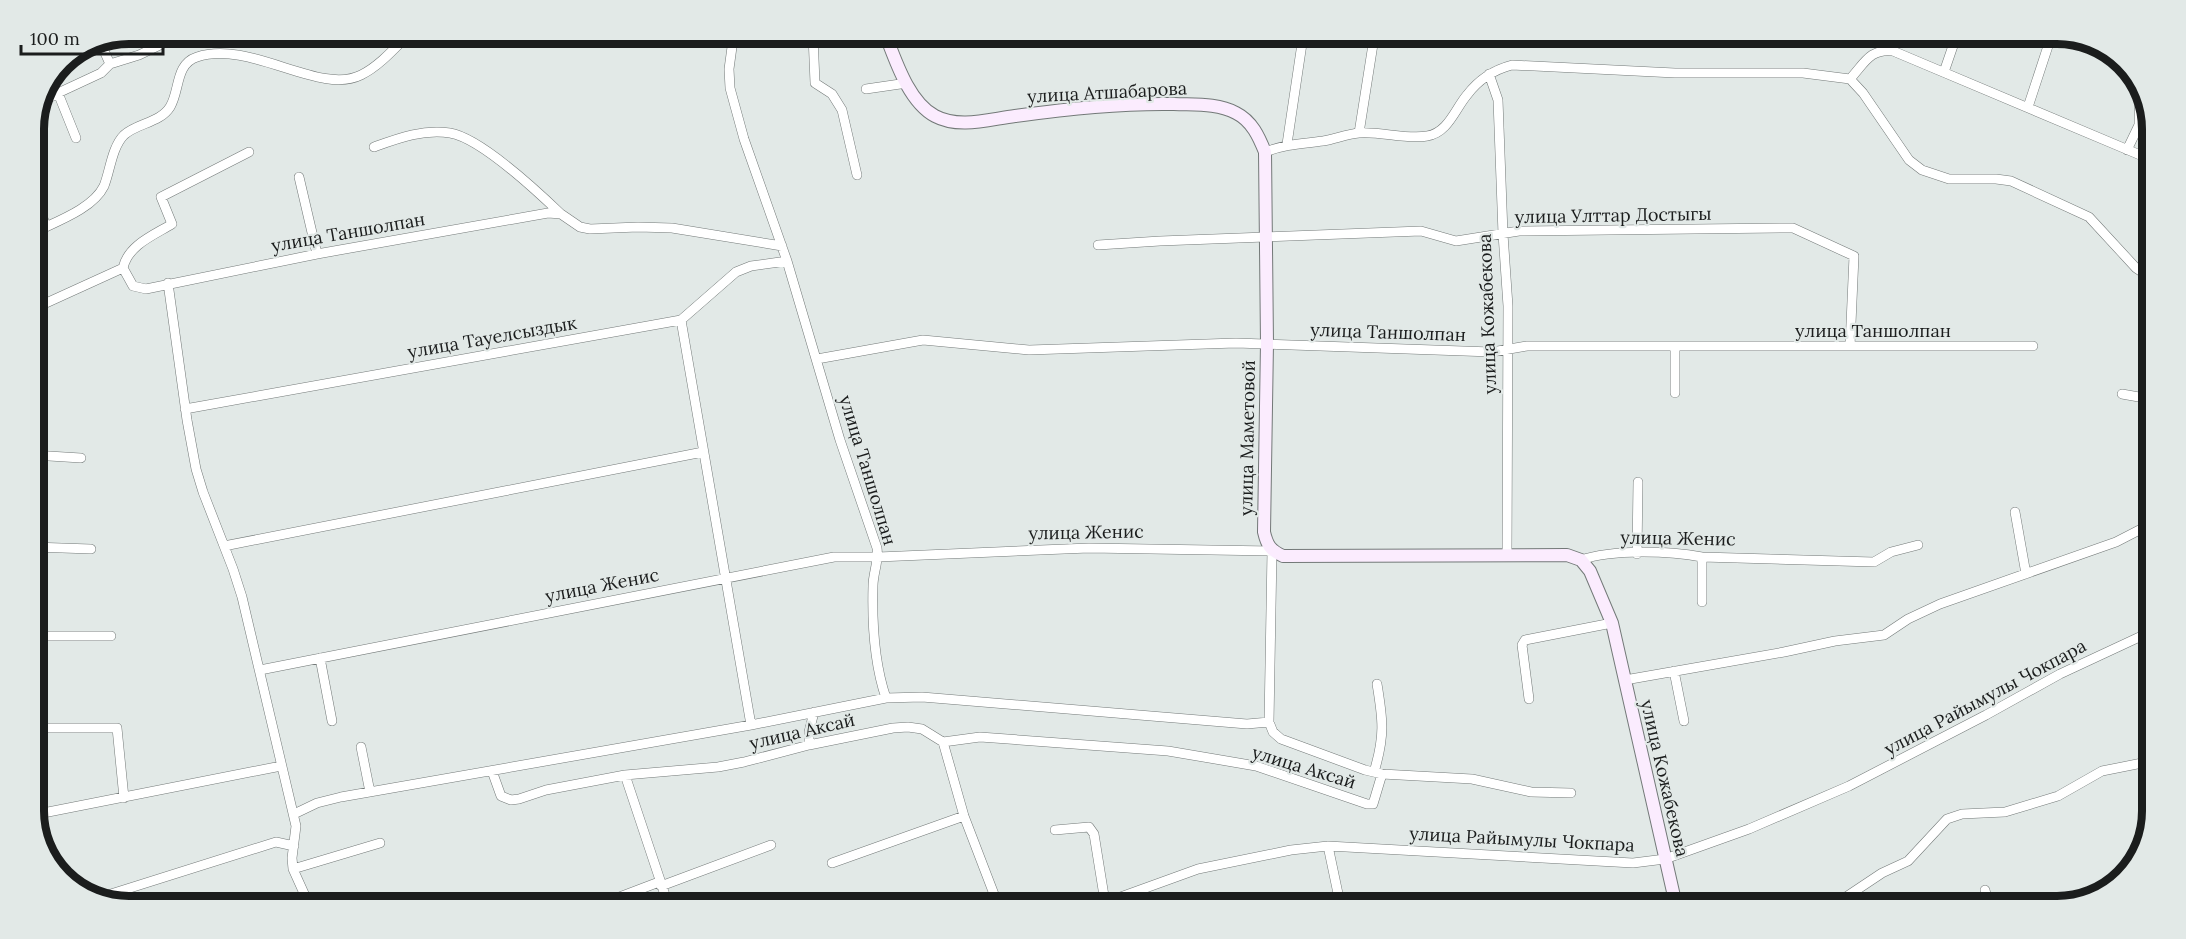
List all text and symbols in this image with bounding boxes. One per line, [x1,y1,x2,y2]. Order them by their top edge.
scale bar [21,18,164,56]
text: 100 m [30,27,80,50]
street label: улица Атшабарова [1027,76,1187,108]
street label: улица Улттар Достыгы [1514,202,1712,228]
street label: улица Таншолпан [269,207,427,257]
street label: улица Кожабекова [1473,233,1501,395]
street label: улица Тауелсыздык [406,311,579,363]
street label: улица Таншолпан [1310,318,1466,346]
street label: улица Таншолпан [1795,319,1951,342]
street label: улица Маметовой [1234,360,1260,516]
street label: улица Таншолпан [834,392,902,548]
street label: улица Женис [1028,519,1144,545]
street label: улица Женис [1620,525,1736,551]
street label: улица Женис [543,563,661,607]
street label: улица Райымулы Чокпара [1880,634,2090,760]
street label: улица Кожабекова [1636,697,1694,859]
street label: улица Аксай [747,708,857,754]
street label: улица Аксай [1249,740,1359,794]
street label: улица Райымулы Чокпара [1409,822,1635,856]

